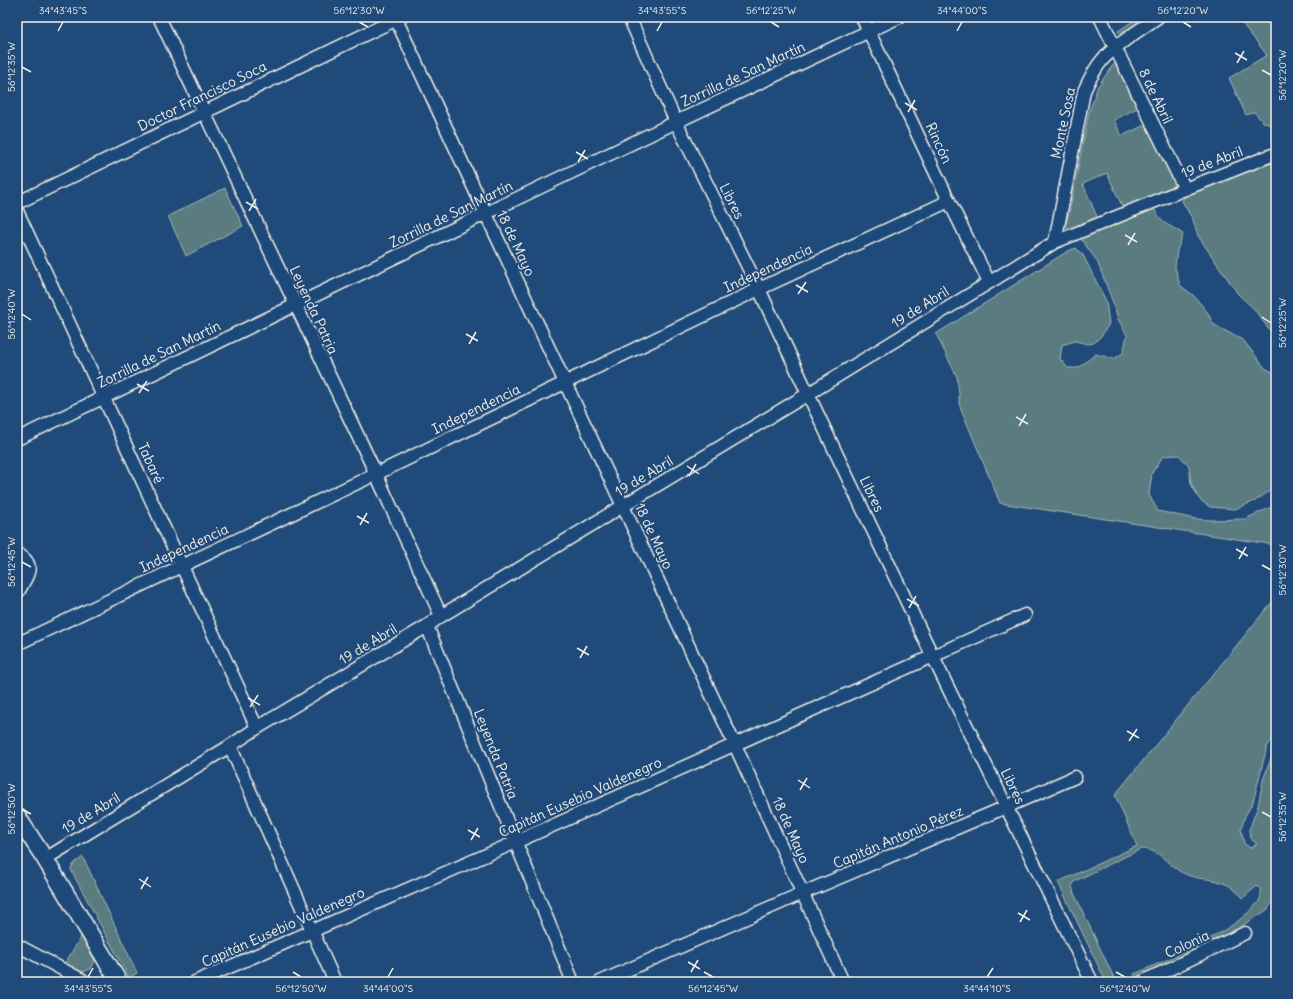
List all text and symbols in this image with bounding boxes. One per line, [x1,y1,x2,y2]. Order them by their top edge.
text: 34°43'45"S [39,4,88,17]
text: 56°12'30"W [334,4,384,17]
text: 34°43'55"S [638,4,687,17]
text: 56°12'25"W [746,4,796,17]
text: 34°44'00"S [937,4,988,17]
text: 56°12'20"W [1158,4,1208,17]
street label: Zorrilla de San Martín [678,37,808,111]
text: 56°12'35"W [5,42,18,92]
text: 56°12'20"W [1276,50,1289,100]
street label: Doctor Francisco Soca [135,57,269,135]
street label: 8 de Abril [1135,65,1177,127]
street label: Monte Sosa [1047,86,1079,160]
street label: Rincón [922,120,956,166]
street label: 19 de Abril [1179,142,1245,182]
street label: Zorrilla de San Martín [386,176,516,252]
street label: Libres [715,180,749,222]
street label: 18 de Mayo [493,207,539,279]
street label: Independencia [721,240,815,296]
street label: Leyenda Patria [286,263,342,357]
street label: 19 de Abril [888,282,952,332]
text: 56°12'40"W [5,289,18,339]
text: 56°12'25"W [1276,298,1289,348]
street label: Zorrilla de San Martín [94,316,224,392]
street label: Independencia [429,380,523,438]
street label: Tabaré [134,440,168,486]
street label: 19 de Abril [612,452,676,500]
street label: Libres [856,473,888,515]
street label: 18 de Mayo [631,500,677,572]
street label: Independencia [137,520,231,576]
text: 56°12'45"W [5,537,18,587]
text: 56°12'30"W [1276,545,1289,595]
street label: 19 de Abril [336,620,400,668]
street label: Leyenda Patria [470,706,522,802]
street label: Capitán Eusebio Valdenegro [496,753,664,841]
street label: Libres [997,765,1029,807]
text: 56°12'50"W [5,783,18,835]
street label: 19 de Abril [59,789,123,837]
text: 56°12'35"W [1276,792,1289,842]
street label: 18 de Mayo [768,794,814,866]
street label: Capitán Antonio Pérez [830,801,966,873]
street label: Capitán Eusebio Valdenegro [199,883,367,971]
street label: Colonia [1162,926,1212,962]
text: 34°43'55"S [64,982,113,995]
text: 56°12'50"W [275,982,327,995]
text: 34°44'00"S [363,982,414,995]
text: 56°12'45"W [688,982,738,995]
text: 34°44'10"S [963,982,1011,995]
text: 56°12'40"W [1100,982,1150,995]

